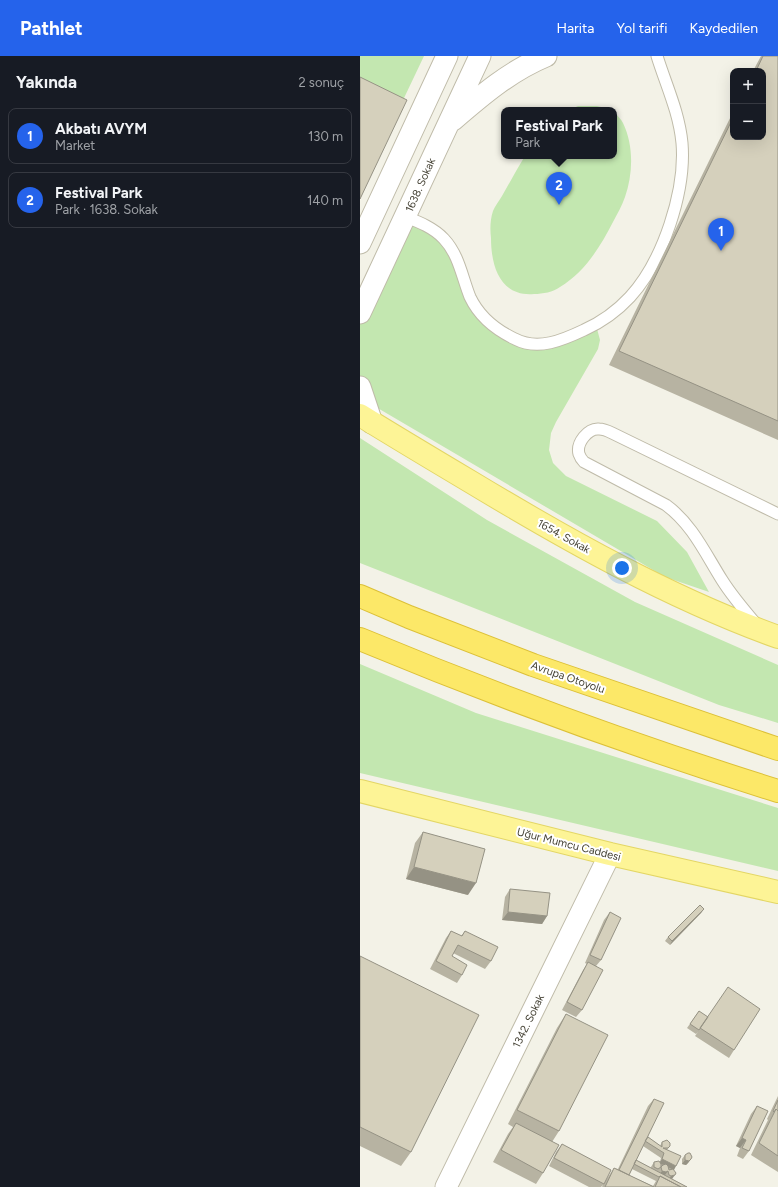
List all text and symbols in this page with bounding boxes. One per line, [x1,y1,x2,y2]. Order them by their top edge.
text: Pathlet [20,17,83,40]
text: Harita [556,20,594,37]
text: Yol tarifi [616,20,668,37]
text: Kaydedilen [690,20,758,37]
map controls [730,68,766,140]
button: + [730,68,766,104]
text: Yakında [16,72,77,92]
text: 2 sonuç [298,75,344,90]
button: − [730,104,766,140]
popup [501,107,617,159]
text: Festival Park [515,117,603,135]
text: Akbatı AVYM [55,120,147,138]
text: 1 [27,129,33,144]
text: 130 m [308,129,343,144]
text: Park [515,135,540,150]
text: Market [55,138,95,153]
street label: 1638. Sokak [403,156,438,214]
pin: 2 [546,172,572,205]
text: Festival Park [55,184,142,202]
text: 2 [26,193,34,208]
text: 140 m [307,193,343,208]
text: Park · 1638. Sokak [55,202,158,217]
pin: 1 [708,218,734,251]
street label: 1654. Sokak [535,517,593,557]
your location [612,558,632,578]
street label: Avrupa Otoyolu [529,659,606,696]
street label: Uğur Mumcu Caddesi [516,825,622,864]
street label: 1342. Sokak [510,992,547,1050]

